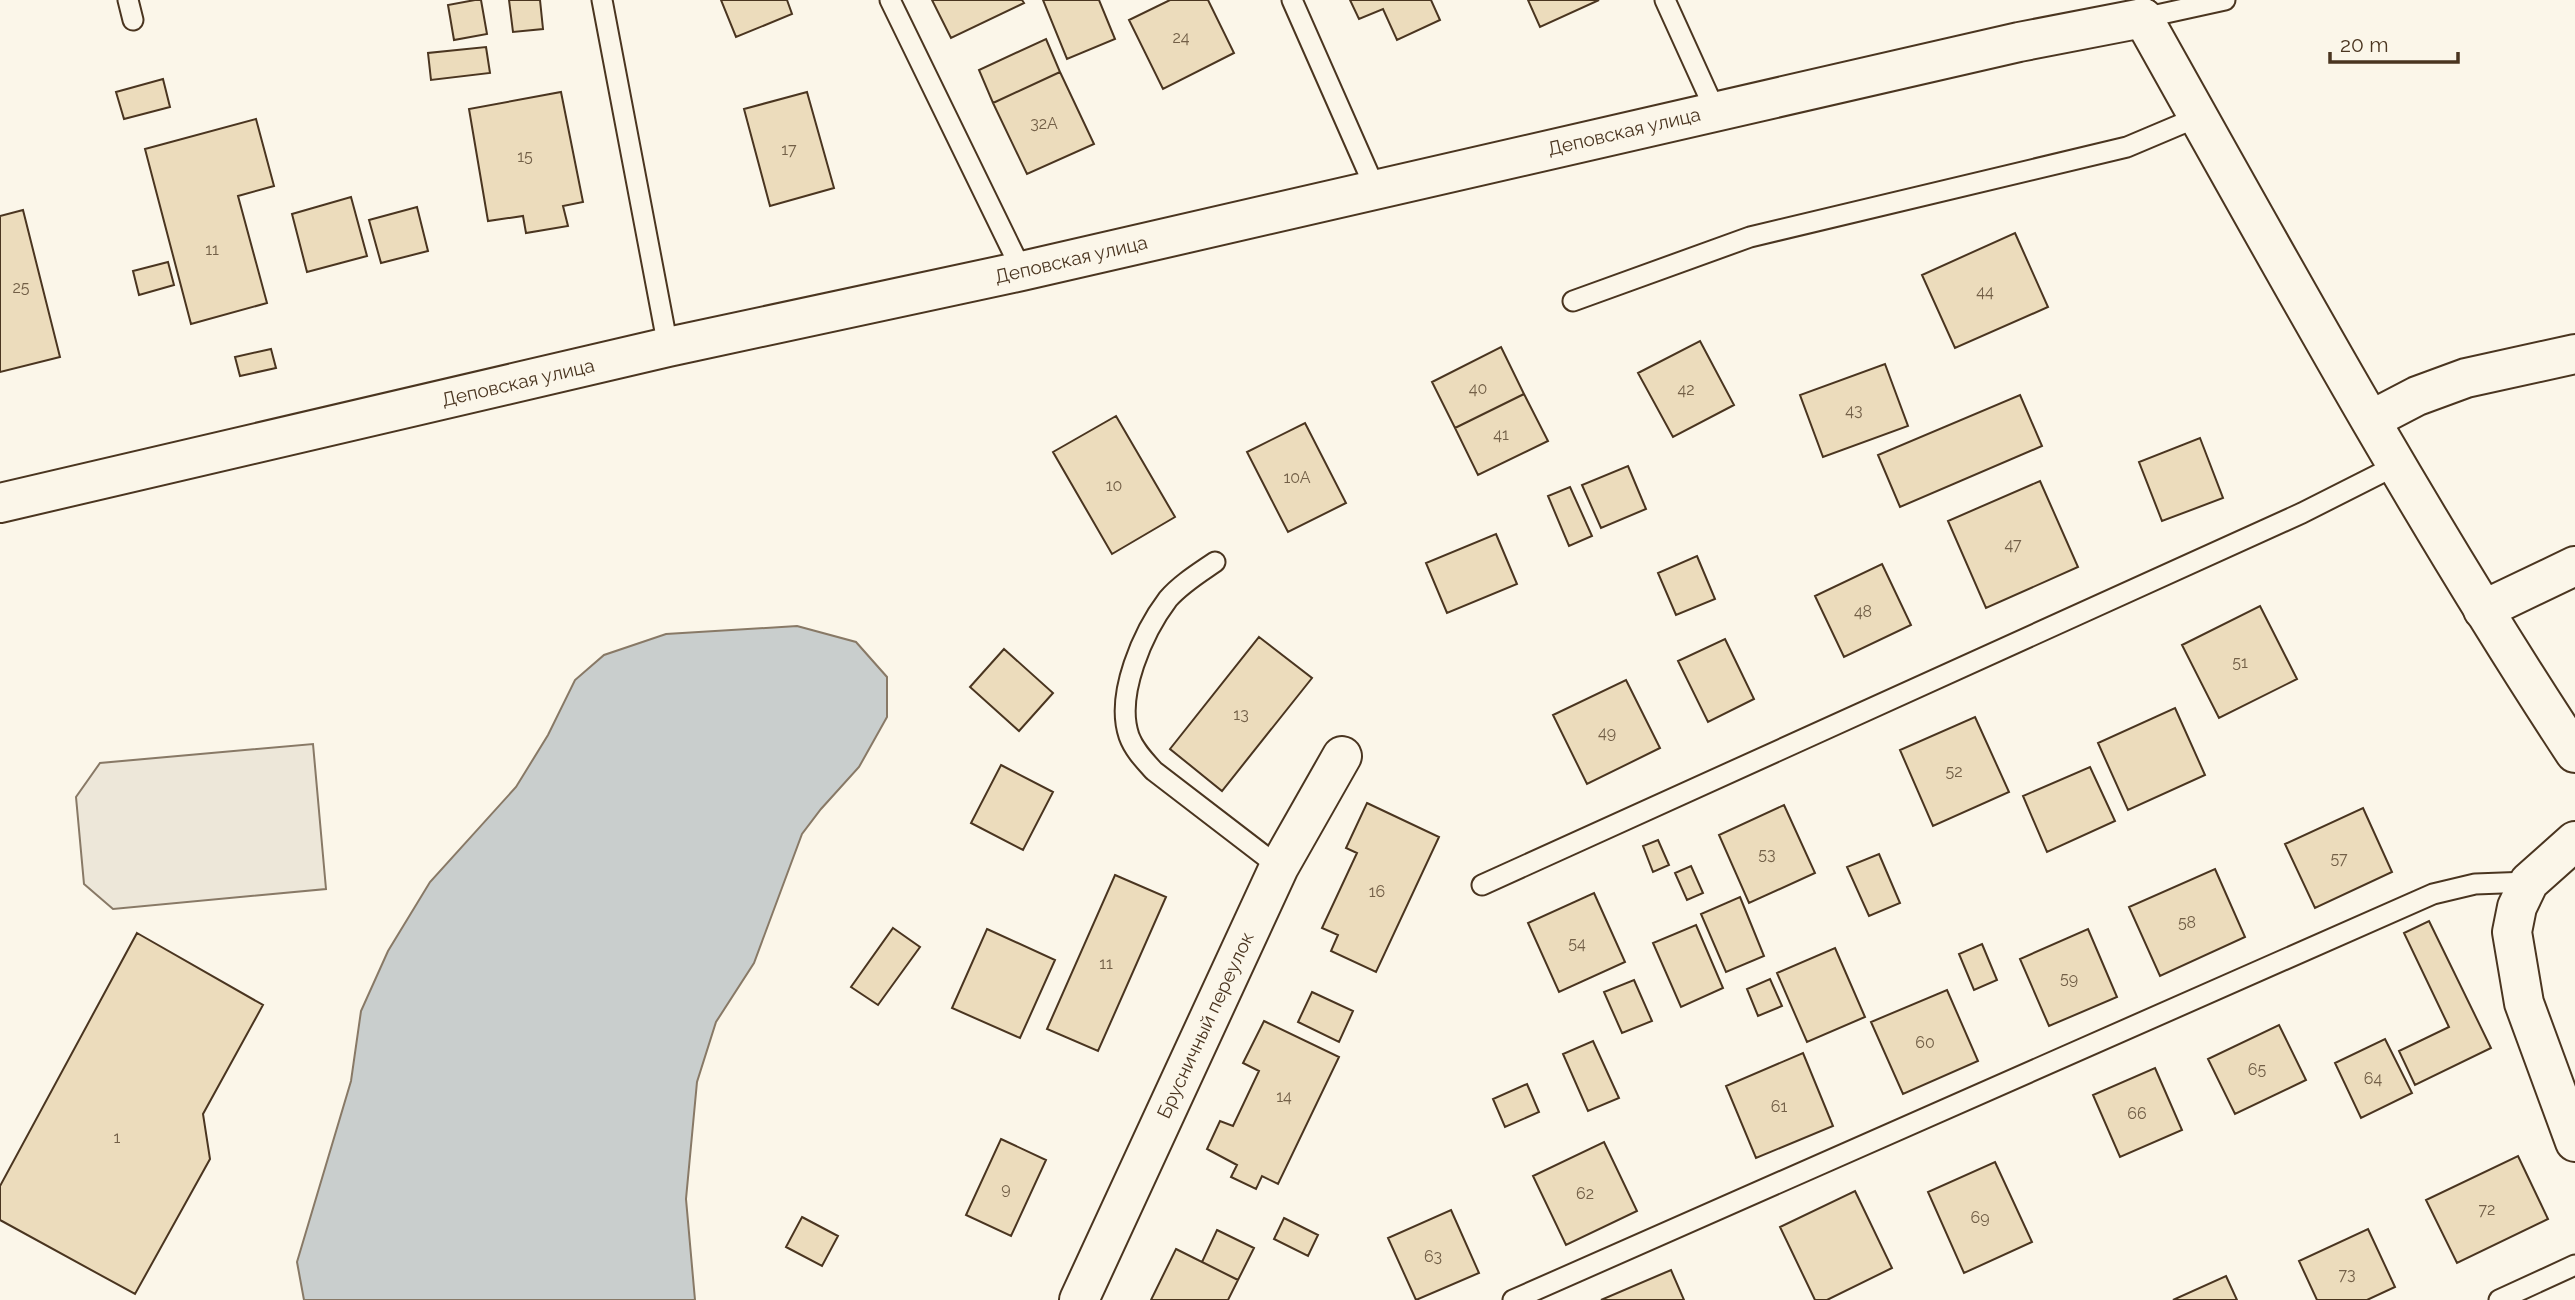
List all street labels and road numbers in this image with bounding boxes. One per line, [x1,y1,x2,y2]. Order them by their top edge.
street label: Деповская улица [1545,103,1703,159]
street label: Деповская улица [992,231,1150,287]
street label: Деповская улица [439,354,597,410]
street label: Брусничный переулок [1152,928,1258,1122]

